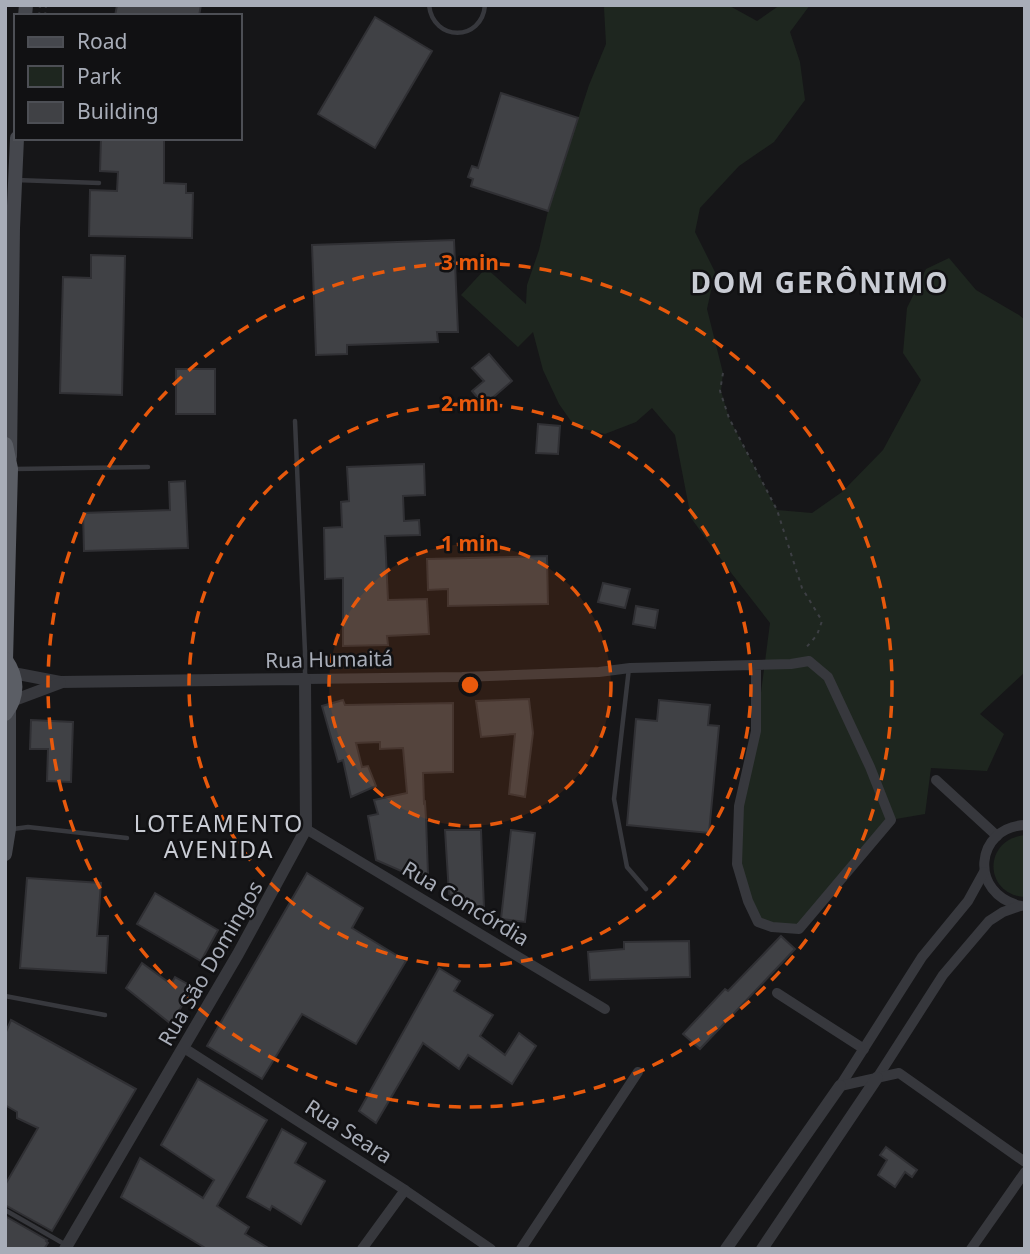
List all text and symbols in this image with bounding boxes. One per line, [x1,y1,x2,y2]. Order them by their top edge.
legend [14,14,242,140]
text: Road [77,27,127,55]
text: Park [77,62,122,90]
text: Building [77,97,159,125]
text: 3 min [441,248,499,276]
district label: DOM GERÔNIMO [690,263,950,301]
text: 2 min [441,389,499,417]
text: 1 min [441,529,499,557]
street label: Rua Humaitá [265,644,393,674]
centre of rings [458,673,482,697]
district label: LOTEAMENTO AVENIDA [134,807,304,865]
street label: Rua Concórdia [397,854,535,952]
street label: Rua São Domingos [151,875,269,1051]
street label: Rua Seara [300,1092,398,1170]

